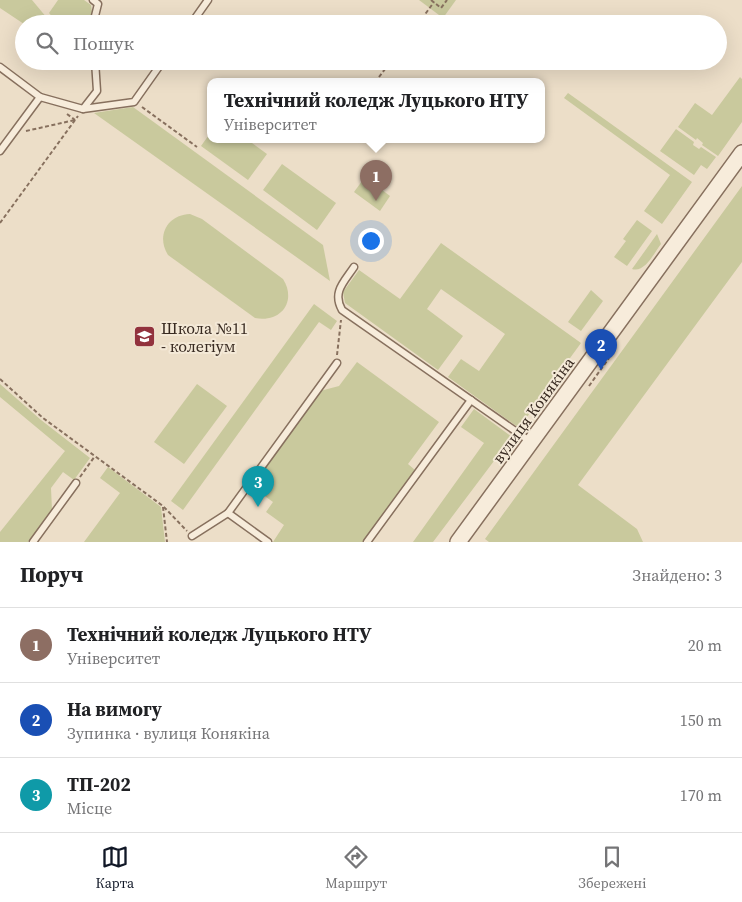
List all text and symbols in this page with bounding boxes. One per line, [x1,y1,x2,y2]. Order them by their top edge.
search box [15,15,727,70]
icon: search [33,29,61,57]
text: Пошук [73,30,134,56]
popup [207,78,545,143]
text: Технічний коледж Луцького НТУ [224,87,528,113]
text: Університет [224,113,317,135]
pin: 1 [360,160,392,201]
your location [358,228,384,254]
place label: Школа №11 - колегіум [161,317,248,357]
school or university icon: Школа №11 - колегіум [133,325,157,349]
pin: 2 [585,329,617,370]
street label: вулиця Конякіна [487,352,580,468]
pin: 3 [242,466,274,507]
text: Поруч [20,560,83,589]
text: Знайдено: 3 [632,564,722,586]
text: Технічний коледж Луцького НТУ [67,621,372,647]
text: 1 [32,634,40,656]
text: 20 m [688,634,722,656]
text: Університет [67,647,160,669]
text: На вимогу [67,696,162,722]
text: 2 [32,709,40,731]
text: 150 m [680,709,722,731]
text: Зупинка · вулиця Конякіна [67,722,270,744]
text: ТП-202 [67,771,131,797]
text: 3 [32,784,40,806]
text: 170 m [680,784,722,806]
text: Місце [67,797,112,819]
tab: Карта [96,843,134,893]
tab: Маршрут [325,843,387,893]
tab: Збережені [578,843,646,893]

